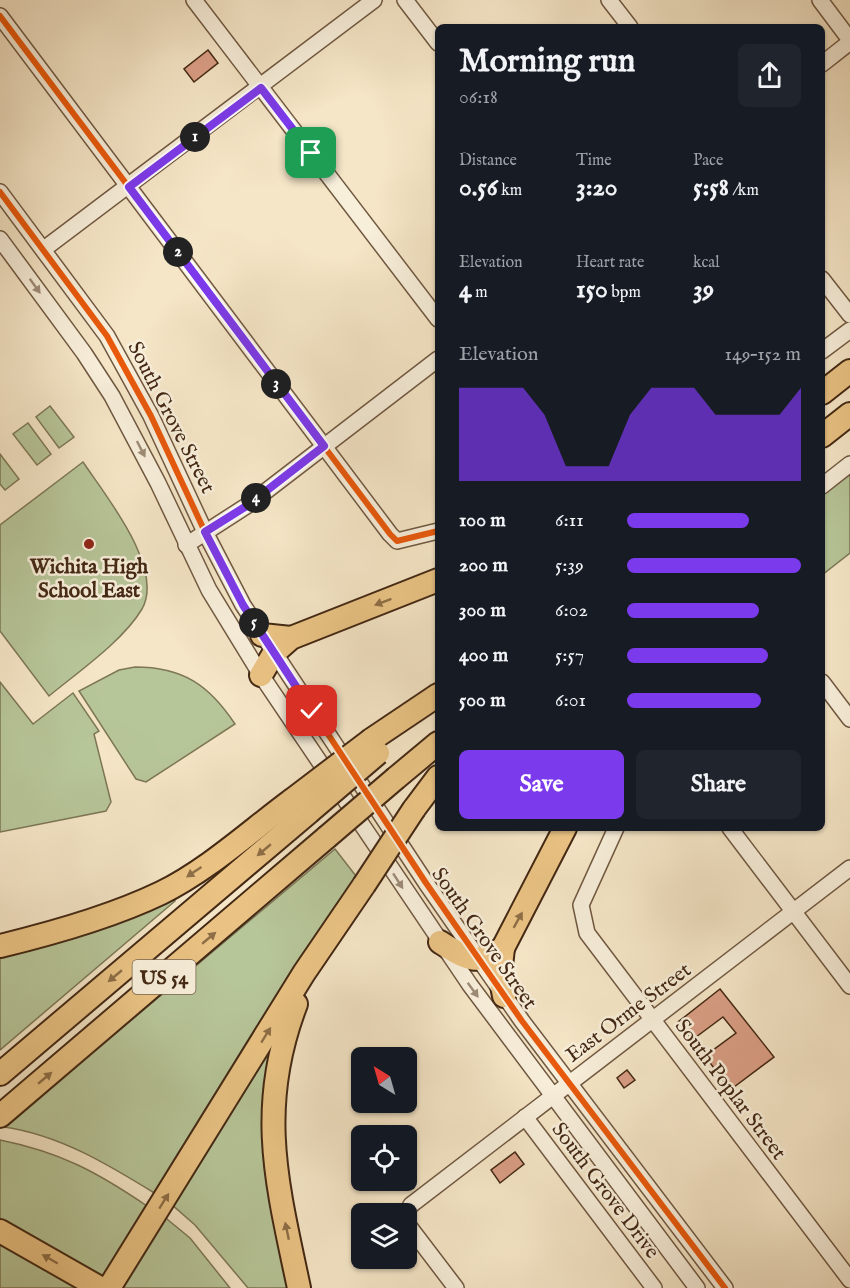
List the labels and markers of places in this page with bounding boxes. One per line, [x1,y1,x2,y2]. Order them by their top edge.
pin: 1 [180,122,210,152]
pin [285,127,336,178]
pin: 2 [163,237,193,267]
pin: 3 [261,369,291,399]
pin: 4 [241,483,271,513]
marker: Wichita High School East [82,537,96,551]
place label: Wichita High School East [29,554,149,605]
pin: 5 [239,608,269,638]
pin [286,685,337,736]

